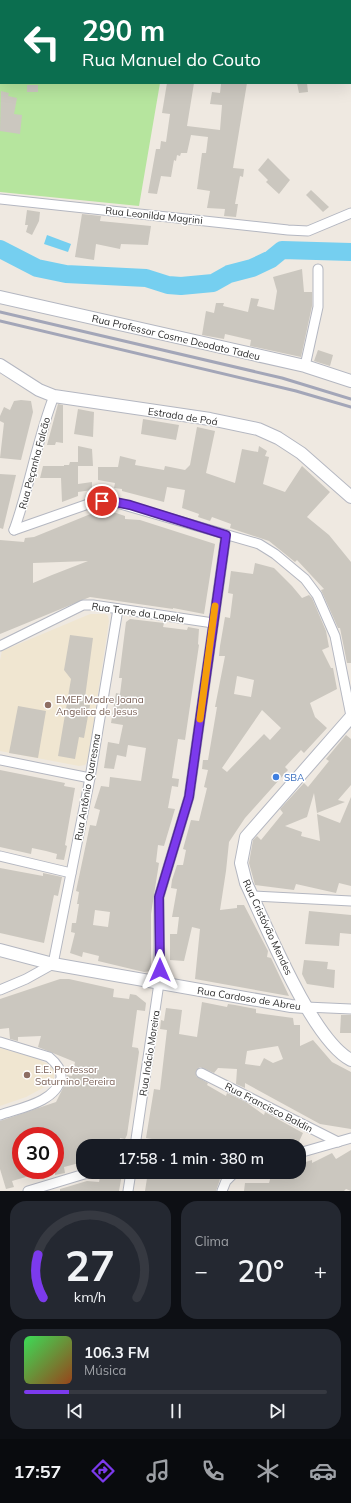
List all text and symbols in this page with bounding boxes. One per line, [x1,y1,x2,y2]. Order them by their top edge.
text: 290 m [82,13,165,48]
icon: left [16,16,68,68]
text: Rua Manuel do Couto [82,48,261,71]
street label: Rua Leonilda Magrini [105,204,203,227]
street label: Rua Professor Cosme Deodato Tadeu [90,312,261,363]
street label: Estrada de Poá [147,405,219,428]
street label: Rua Peçanha Falcão [16,415,53,511]
pin [85,484,119,518]
icon: arrive [91,490,113,512]
street label: Rua Torre da Lapela [91,600,185,625]
place label: EMEF Madre Joana Angelica de Jesus [56,693,144,718]
marker: EMEF Madre Joana Angelica de Jesus [43,700,53,710]
street label: Rua Antônio Quaresma [72,733,103,842]
place label: SBA [284,771,305,784]
marker: SBA [271,772,281,782]
street label: Rua Cristóvão Mendes [240,877,295,977]
position arrow [139,949,181,991]
street label: Rua Cardoso de Abreu [196,984,302,1013]
street label: Rua Inácio Moreira [136,1009,163,1097]
place label: E.E. Professor Saturnino Pereira [35,1063,115,1088]
marker: E.E. Professor Saturnino Pereira [22,1070,32,1080]
street label: Rua Francisco Baldin [223,1080,315,1135]
speed limit sign: 30 [12,1127,64,1179]
text: 17:58 · 1 min · 380 m [118,1149,264,1168]
text: Clima [195,1233,229,1249]
text: 27 [65,1239,115,1291]
text: 20° [237,1252,284,1290]
text: − [195,1257,208,1285]
text: + [314,1257,327,1285]
text: km/h [74,1288,106,1306]
text: 106.3 FM [84,1343,149,1362]
text: Música [84,1362,126,1378]
icon: previous [64,1400,86,1422]
icon: pause [165,1400,187,1422]
icon: next [266,1400,288,1422]
icon: directions [89,1457,117,1485]
icon: music [144,1457,172,1485]
icon: phone [199,1457,227,1485]
icon: climate [254,1457,282,1485]
icon: car [309,1457,337,1485]
text: 17:57 [14,1460,61,1483]

